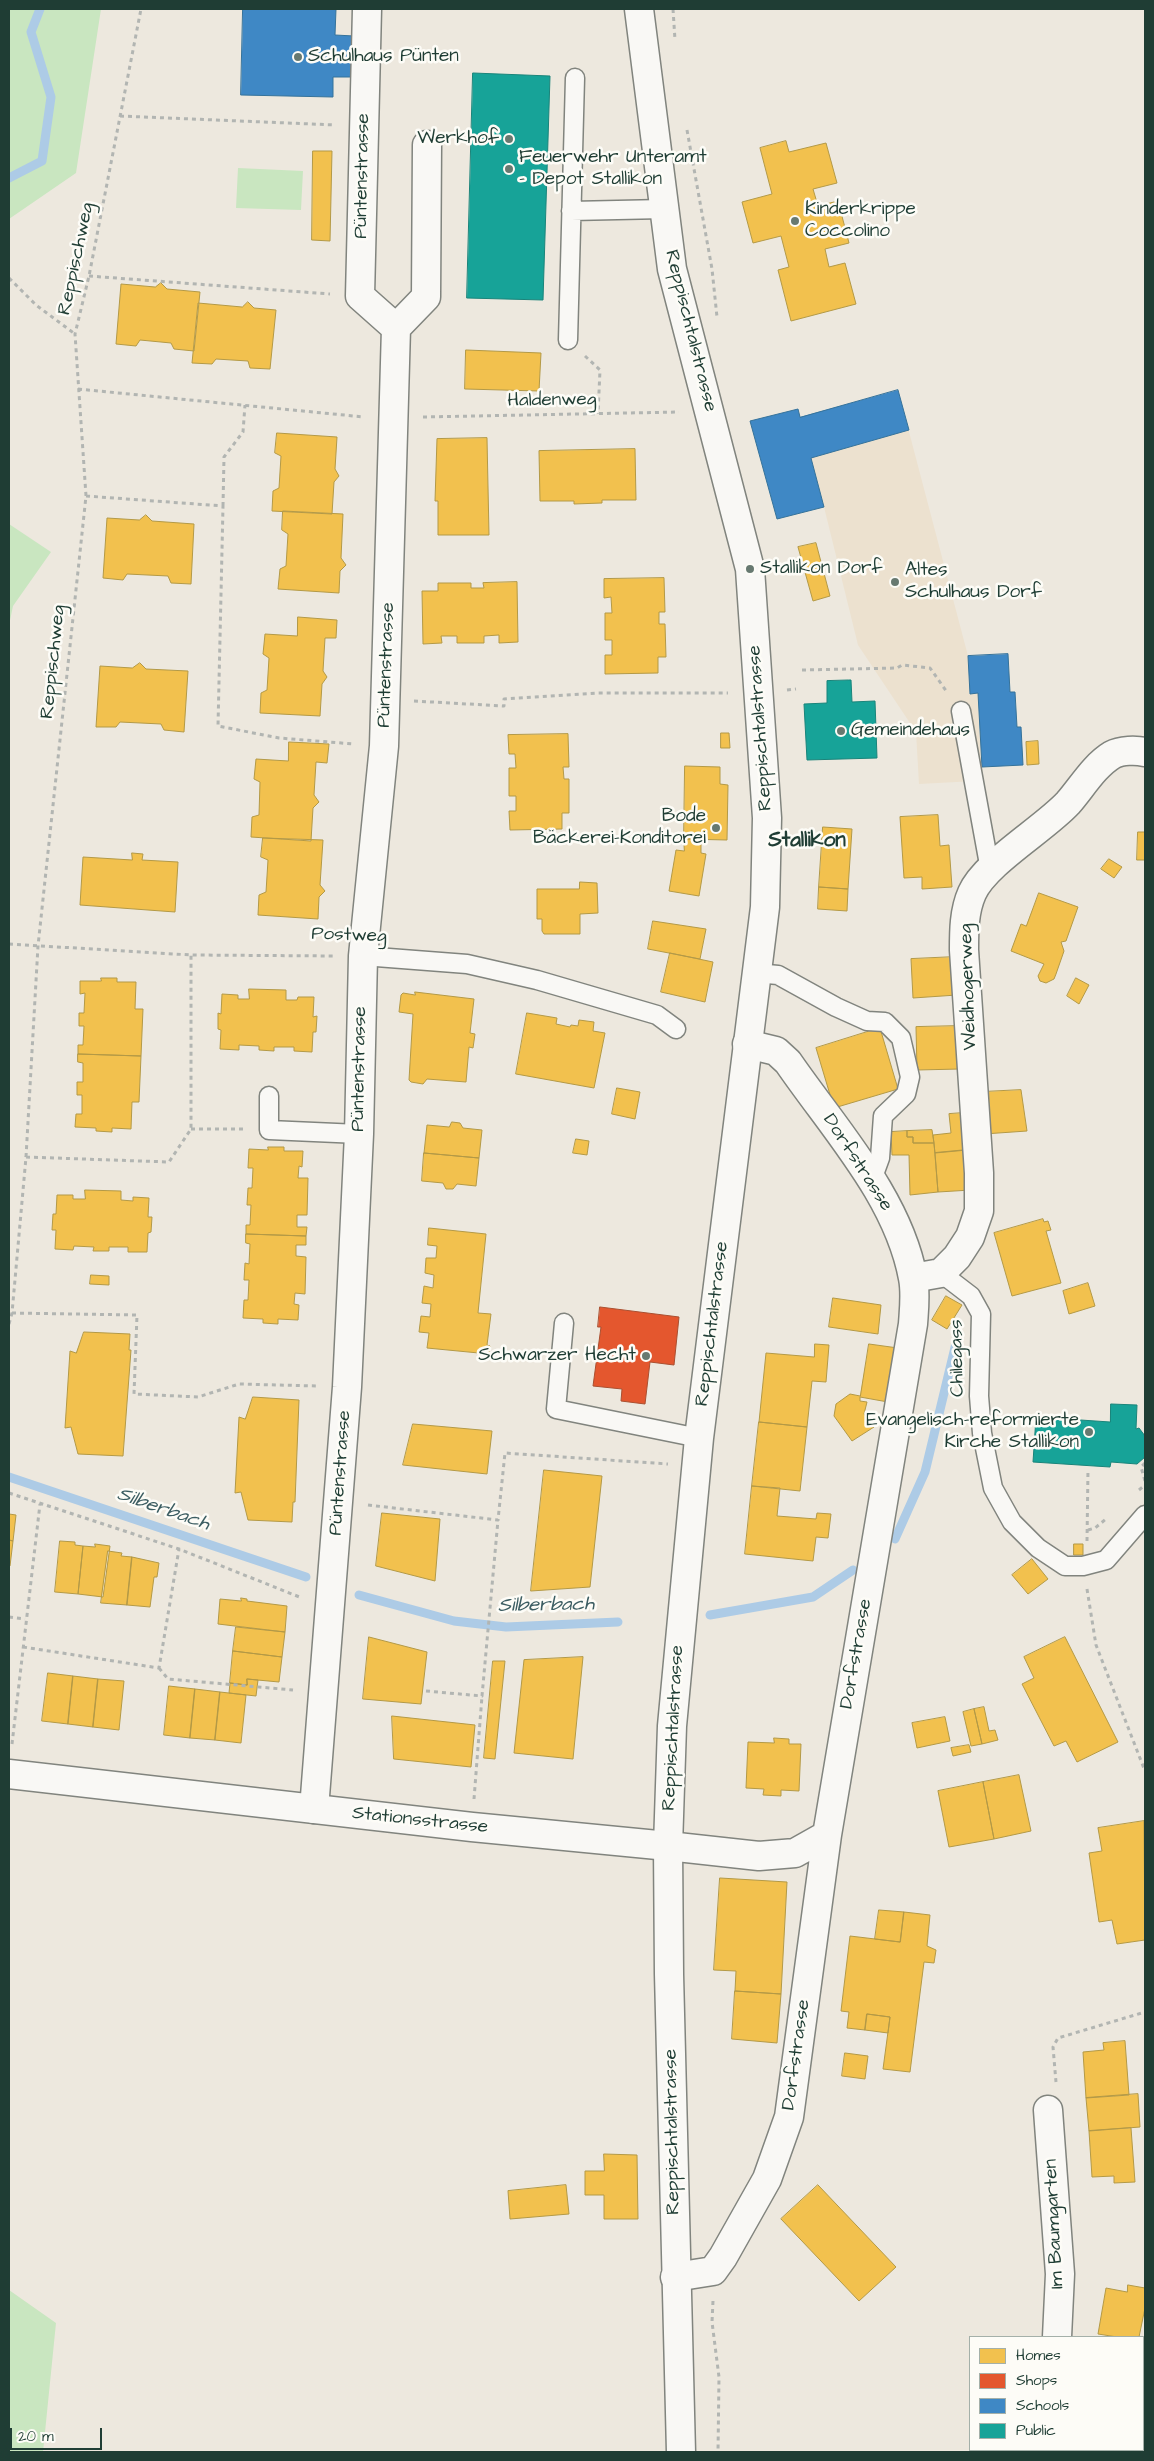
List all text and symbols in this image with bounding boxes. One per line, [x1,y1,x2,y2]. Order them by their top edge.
place label: Schulhaus Pünten [308,46,459,68]
marker: Schulhaus Pünten [292,51,304,63]
street label: Püntenstrasse [351,113,375,239]
place label: Werkhof [417,128,499,150]
marker: Werkhof [503,133,515,145]
place label: Feuerwehr Unteramt - Depot Stallikon [519,147,707,191]
marker: Feuerwehr Unteramt - Depot Stallikon [503,163,515,175]
place label: Kinderkrippe Coccolino [805,199,916,243]
street label: Reppischweg [54,201,100,317]
marker: Kinderkrippe Coccolino [789,215,801,227]
street label: Reppischtalstrasse [659,248,721,414]
street label: Haldenweg [507,389,597,413]
place label: Stallikon Dorf [760,558,883,580]
place label: Altes Schulhaus Dorf [905,560,1042,604]
marker: Stallikon Dorf [744,563,756,575]
marker: Altes Schulhaus Dorf [889,576,901,588]
street label: Püntenstrasse [373,602,401,728]
street label: Reppischweg [37,604,71,720]
street label: Reppischtalstrasse [744,644,778,812]
place label: Gemeindehaus [851,720,970,742]
marker: Gemeindehaus [835,725,847,737]
place label: Bode Bäckerei-Konditorei [533,806,706,850]
marker: Bode Bäckerei-Konditorei [710,822,722,834]
district label: Stallikon [768,829,846,855]
street label: Postweg [311,923,387,949]
street label: Weidhogerweg [955,923,983,1051]
street label: Püntenstrasse [348,1006,372,1132]
street label: Dorfstrasse [817,1110,897,1216]
street label: Reppischtalstrasse [692,1240,734,1408]
street label: Chilegass [946,1319,970,1397]
place label: Schwarzer Hecht [478,1345,636,1367]
marker: Schwarzer Hecht [640,1350,652,1362]
street label: Püntenstrasse [325,1410,357,1536]
place label: Evangelisch-reformierte Kirche Stallikon [866,1410,1079,1454]
marker: Evangelisch-reformierte Kirche Stallikon [1083,1426,1095,1438]
water label: Silberbach [114,1483,212,1537]
water label: Silberbach [498,1593,594,1619]
street label: Dorfstrasse [836,1597,878,1711]
street label: Reppischtalstrasse [658,1645,690,1811]
street label: Stationsstrasse [351,1803,489,1839]
street label: Dorfstrasse [778,1998,816,2112]
street label: Reppischtalstrasse [660,2049,686,2215]
street label: Im Baumgarten [1040,2158,1070,2290]
legend [969,2336,1144,2451]
text: Homes [1016,2345,1061,2366]
text: Shops [1016,2370,1057,2391]
text: Schools [1016,2395,1069,2416]
scale bar [12,2418,105,2450]
text: Public [1016,2420,1056,2441]
text: 20 m [18,2426,54,2447]

